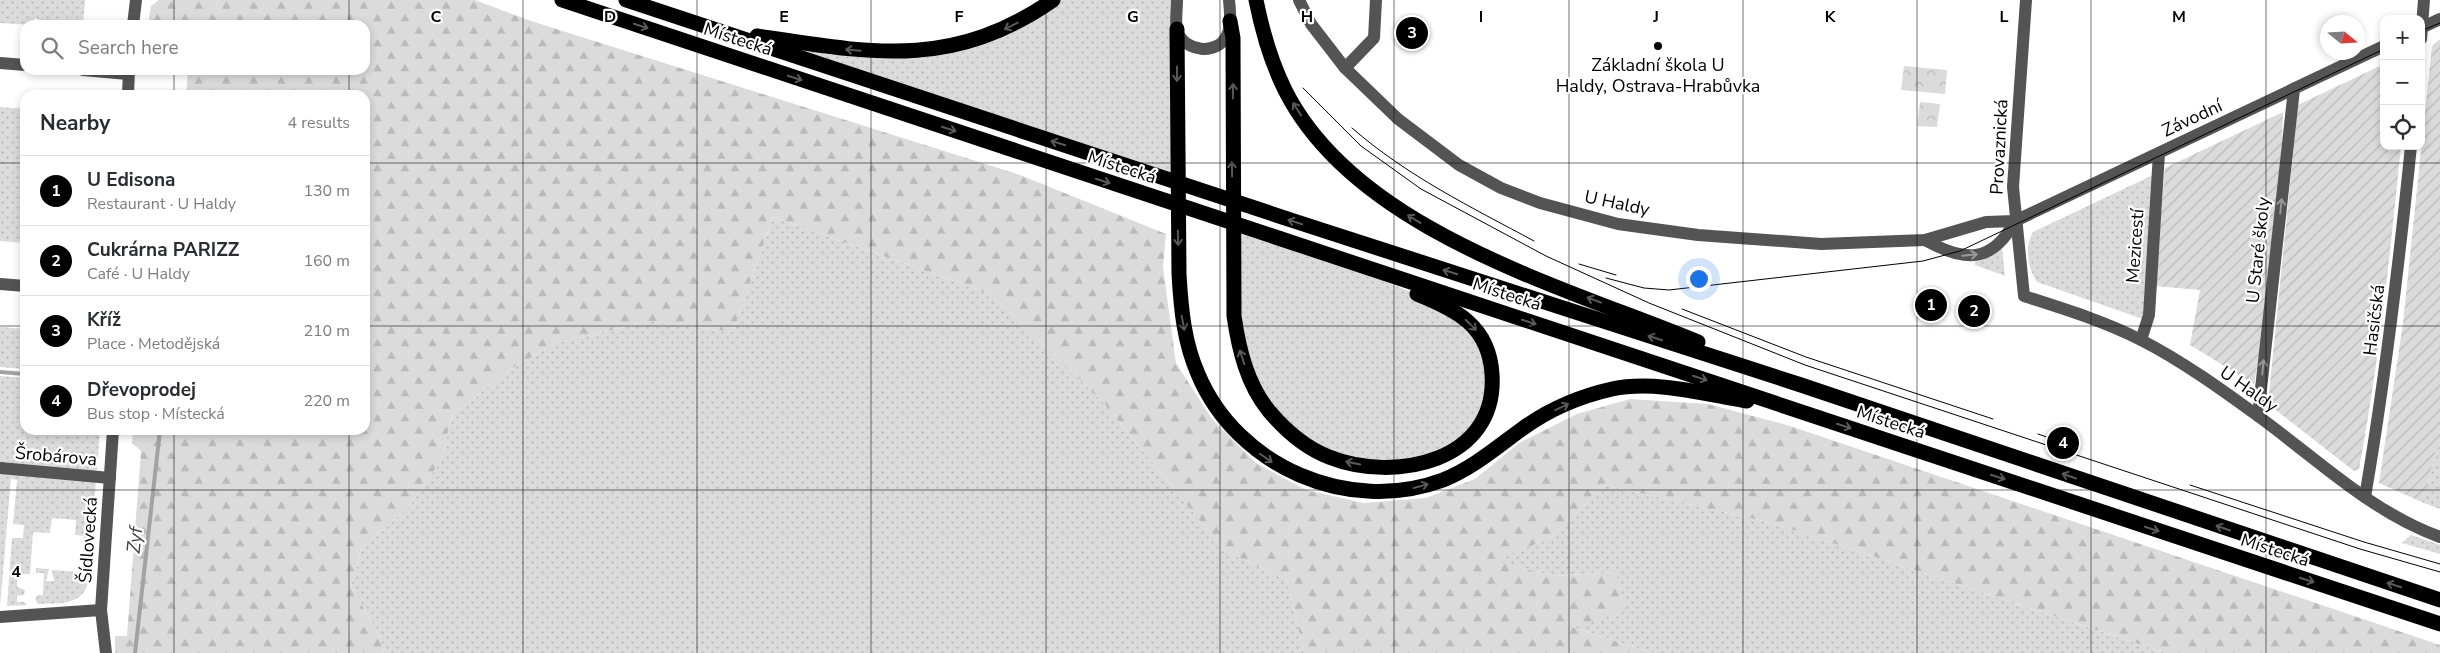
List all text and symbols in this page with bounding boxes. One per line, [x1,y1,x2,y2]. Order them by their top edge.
text: C [431,6,442,28]
text: D [604,6,616,28]
text: E [779,6,789,28]
text: F [955,6,964,28]
text: G [1127,6,1139,28]
text: H [1301,6,1313,28]
text: I [1479,6,1483,28]
text: J [1652,6,1659,28]
text: K [1825,6,1837,28]
text: L [2000,6,2009,28]
text: M [2172,6,2186,28]
pin: 3 [1396,14,1428,52]
north arrow [2320,15,2365,60]
map controls [2380,15,2425,150]
button: + [2380,15,2425,60]
street label: Místecká [701,17,775,61]
search box [20,20,370,75]
one-way arrow [1004,21,1019,31]
one-way arrow [633,22,649,32]
icon: search [38,34,66,62]
text: Search here [78,35,179,61]
marker: Základní škola U Haldy, Ostrava-Hrabůvka [1652,40,1664,52]
one-way arrow [845,45,861,55]
place label: Základní škola U Haldy, Ostrava-Hrabůvka [1556,53,1760,98]
button: − [2380,60,2425,105]
one-way arrow [1172,66,1182,82]
one-way arrow [787,74,802,83]
one-way arrow [1228,83,1238,99]
street label: Závodní [2158,93,2227,142]
street label: Provaznická [1985,99,2013,195]
one-way arrow [1291,102,1301,116]
button: locate [2380,105,2425,150]
text: Nearby [40,109,110,137]
text: 4 results [288,112,350,134]
one-way arrow [941,125,957,134]
one-way arrow [1051,138,1066,147]
street label: Místecká [1085,145,1159,189]
one-way arrow [1227,161,1237,178]
text: U Edisona [87,167,175,193]
one-way arrow [1095,176,1111,186]
text: 1 [51,180,61,202]
text: 130 m [303,180,350,202]
street label: U Haldy [1582,184,1652,222]
text: Restaurant · U Haldy [87,193,236,215]
street label: U Staré školy [2240,195,2276,304]
one-way arrow [2276,198,2286,214]
street label: Mezicestí [2120,207,2150,284]
one-way arrow [1407,214,1422,224]
one-way arrow [1288,216,1304,226]
one-way arrow [1173,230,1183,246]
text: Cukrárna PARIZZ [87,237,239,263]
text: 2 [51,250,61,272]
text: 160 m [303,250,350,272]
one-way arrow [1962,250,1978,260]
text: Café · U Haldy [87,263,190,285]
one-way arrow [1442,266,1458,276]
your location [1686,266,1712,292]
street label: Místecká [1470,272,1544,316]
street label: Hasičská [2358,283,2390,357]
pin: 1 [1915,286,1947,324]
pin: 2 [1958,292,1990,330]
one-way arrow [1587,295,1602,304]
text: Kříž [87,307,121,333]
one-way arrow [1179,314,1188,330]
one-way arrow [1521,317,1537,327]
one-way arrow [1465,319,1477,331]
text: 3 [51,320,61,342]
text: 210 m [303,320,350,342]
one-way arrow [1647,332,1663,342]
text: Place · Metodějská [87,333,220,355]
one-way arrow [1237,349,1246,365]
street label: U Haldy [2215,360,2284,418]
one-way arrow [2258,360,2268,376]
one-way arrow [1692,374,1708,383]
text: Dřevoprodej [87,377,196,403]
text: 4 [51,390,61,412]
text: 220 m [303,390,350,412]
street label: Místecká [1854,400,1928,444]
one-way arrow [1554,402,1569,412]
text: Bus stop · Místecká [87,403,225,425]
one-way arrow [1836,421,1852,431]
pin: 4 [2047,424,2079,462]
street label: Šrobárova [14,440,98,472]
one-way arrow [1259,453,1273,463]
one-way arrow [1346,458,1362,468]
one-way arrow [2062,471,2077,480]
one-way arrow [1990,473,2006,482]
one-way arrow [1413,481,1429,491]
street label: Šídlovecká [73,496,103,584]
one-way arrow [2216,523,2231,532]
water label: Zyf [121,524,150,555]
one-way arrow [2144,524,2160,534]
street label: Místecká [2238,528,2312,572]
text: 4 [11,561,21,583]
one-way arrow [2298,576,2314,585]
one-way arrow [2386,580,2402,589]

